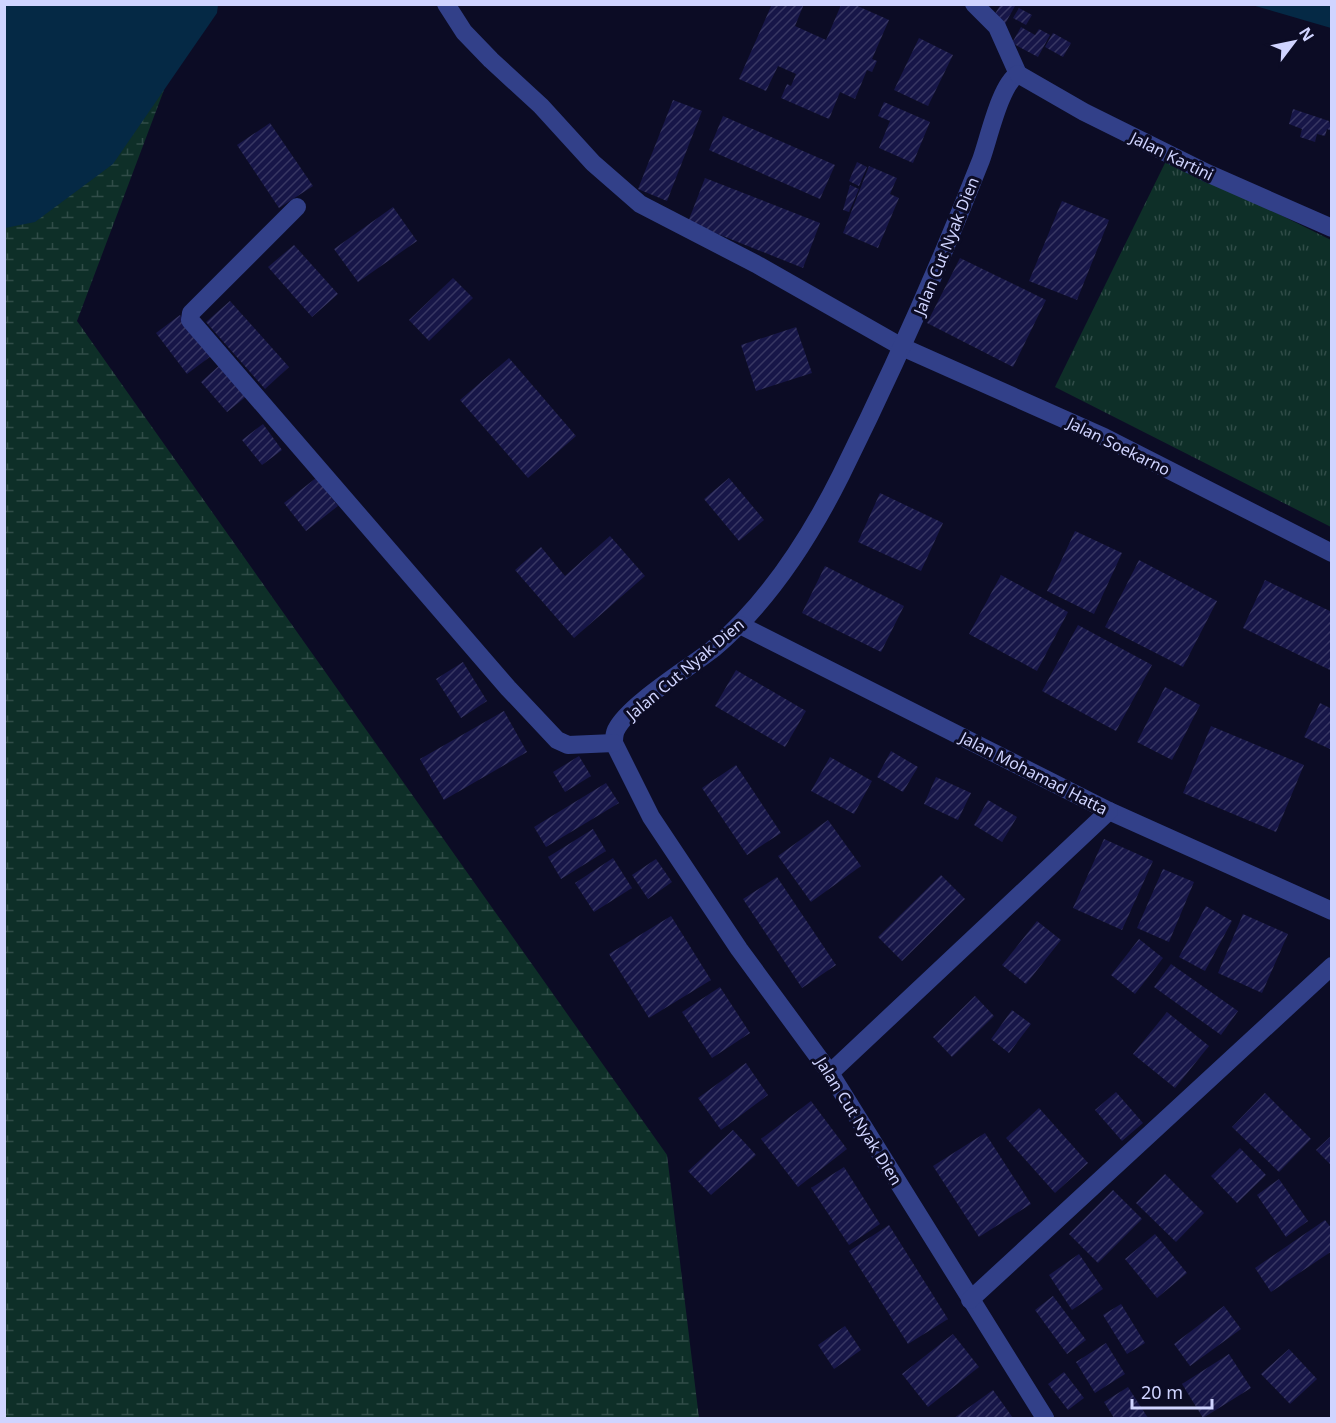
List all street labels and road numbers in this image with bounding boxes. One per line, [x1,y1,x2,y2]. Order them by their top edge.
street label: Jalan Kartini [1125,126,1217,186]
street label: Jalan Cut Nyak Dien [907,174,984,320]
street label: Jalan Soekarno [1062,411,1174,480]
street label: Jalan Cut Nyak Dien [620,613,748,726]
street label: Jalan Mohamad Hatta [955,725,1112,820]
street label: Jalan Cut Nyak Dien [810,1051,907,1189]

